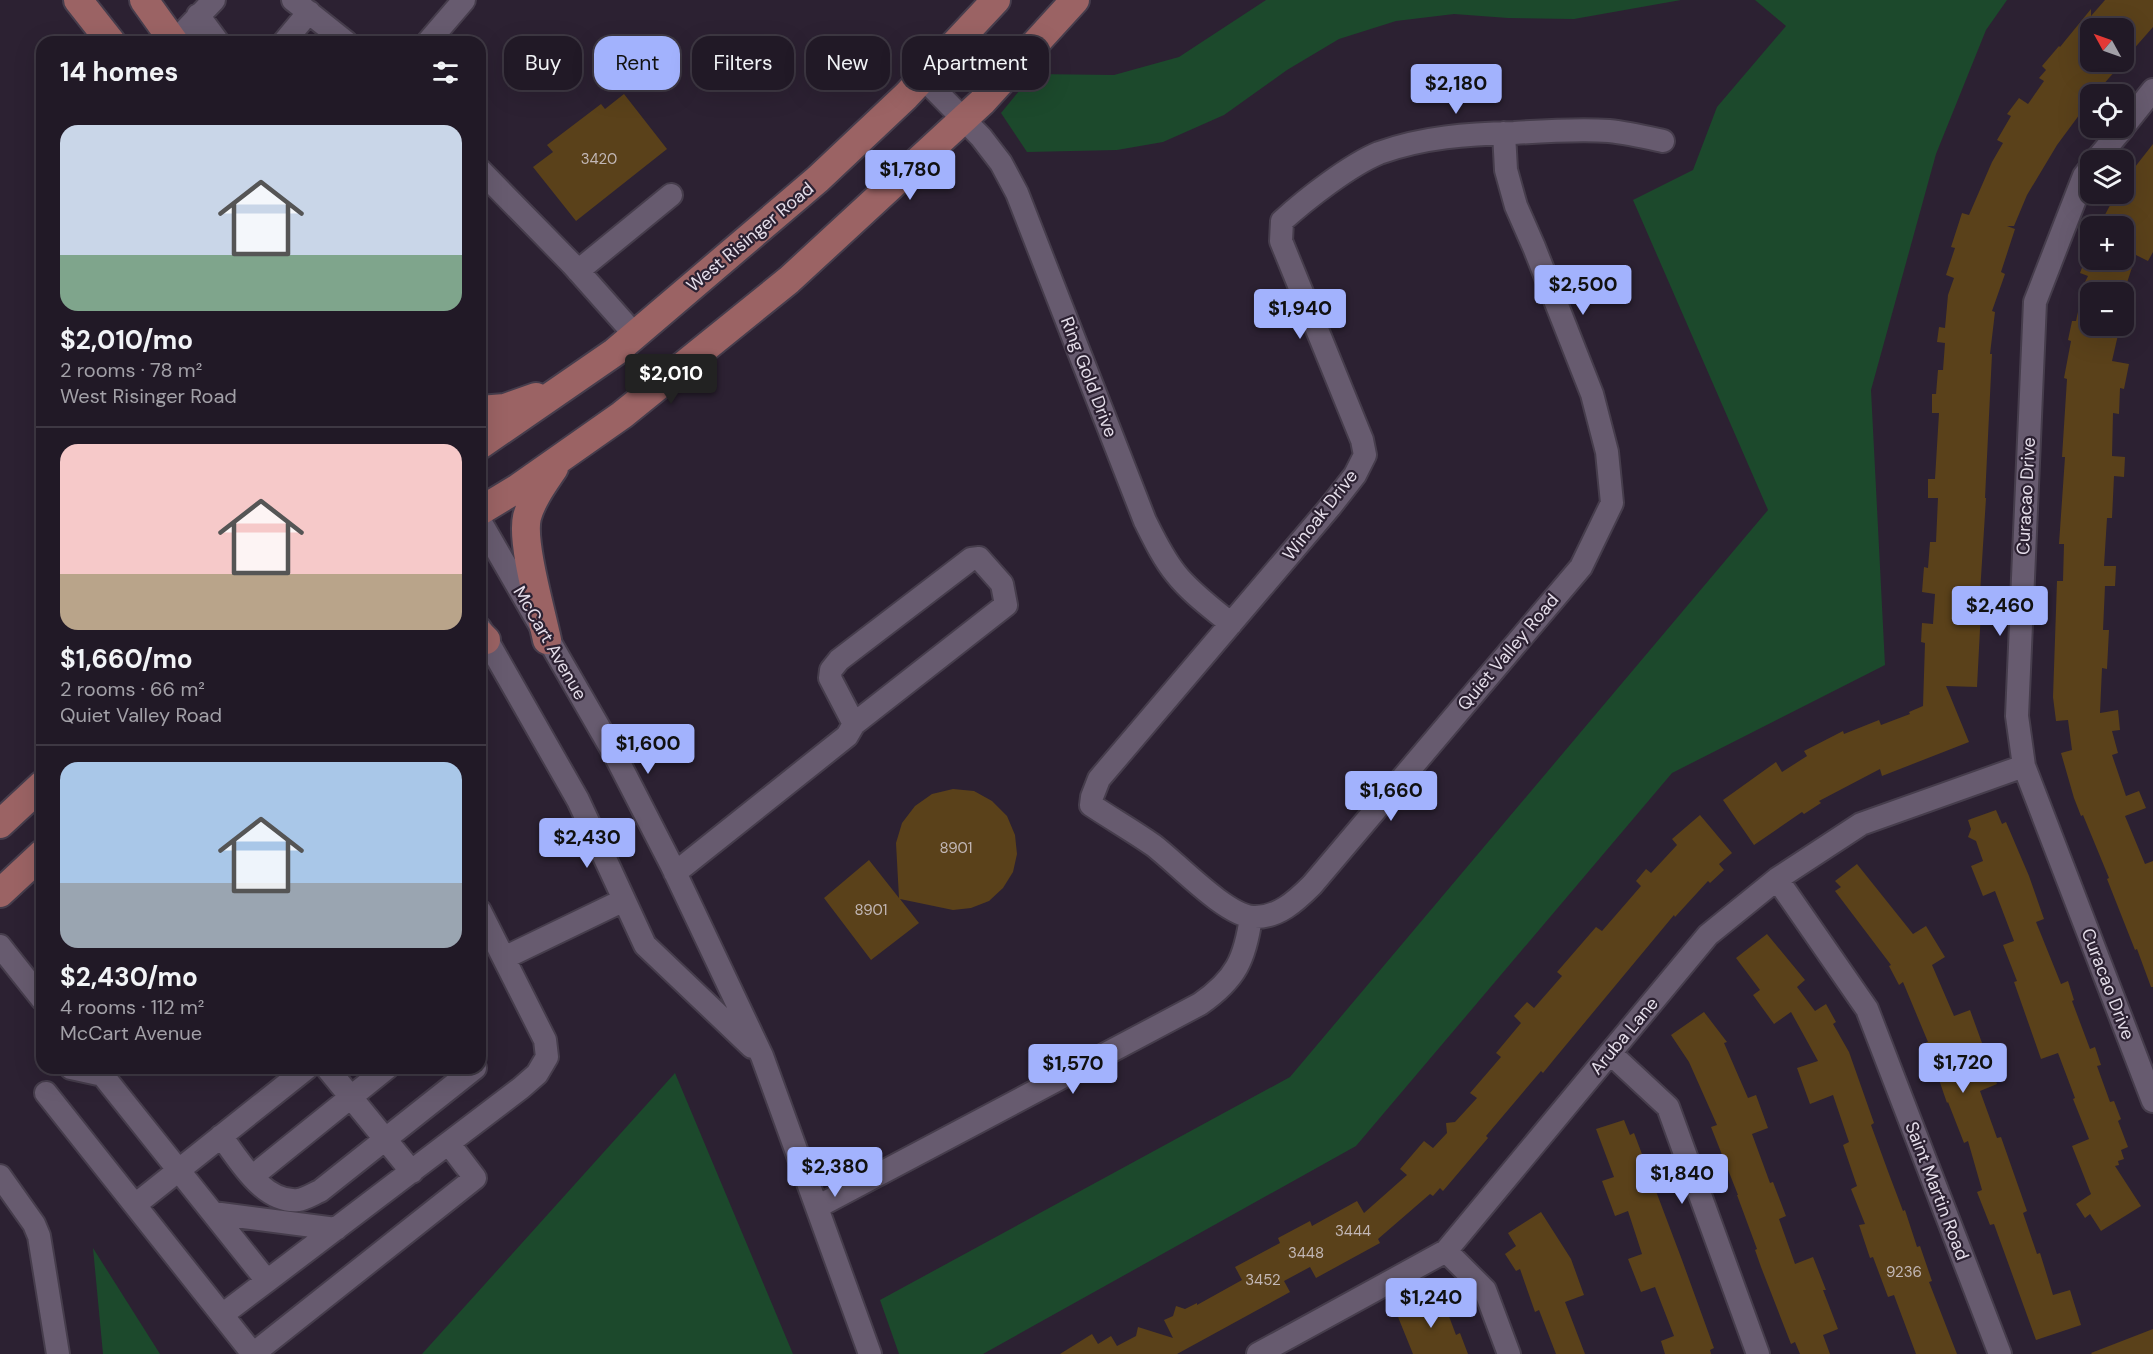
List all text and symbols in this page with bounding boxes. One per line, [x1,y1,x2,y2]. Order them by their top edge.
north arrow [2080,18,2134,72]
map controls [2080,18,2134,336]
chip: Buy [504,36,582,90]
chip: Rent [594,36,680,90]
chip: Filters [692,36,794,90]
chip: New [806,36,890,90]
chip: Apartment [902,36,1049,90]
text: 14 homes [60,55,178,89]
icon: filters [429,56,462,89]
pin: $2,180 [1407,64,1505,115]
text: $2,180 [1425,70,1487,96]
button: locate [2080,84,2134,138]
house number: 3420 [581,149,617,169]
pin: $1,780 [861,150,959,201]
button: layers [2080,150,2134,204]
text: $1,780 [879,156,941,182]
icon: home [207,164,315,272]
street label: West Risinger Road [681,177,819,297]
button: + [2080,216,2134,270]
pin: $2,500 [1534,265,1632,316]
text: $2,500 [1548,271,1618,297]
button: − [2080,282,2134,336]
pin: $1,940 [1251,289,1349,340]
text: $1,940 [1268,295,1332,321]
street label: Ring Gold Drive [1055,313,1123,441]
text: $2,010/mo [60,323,193,357]
pin: $2,010 [622,354,720,405]
text: 2 rooms · 78 m² [60,357,202,383]
text: $2,010 [639,360,703,386]
text: West Risinger Road [60,383,237,409]
street label: Curacao Drive [2011,437,2041,555]
street label: Winoak Drive [1277,465,1363,565]
icon: home [207,483,315,591]
street label: McCart Avenue [508,582,592,704]
pin: $2,460 [1951,586,2049,637]
street label: Quiet Valley Road [1452,588,1564,716]
text: $2,460 [1966,592,2034,618]
text: $1,660/mo [60,642,193,676]
text: 2 rooms · 66 m² [60,676,205,702]
text: Quiet Valley Road [60,702,222,728]
pin: $1,600 [599,724,697,775]
text: $1,600 [615,730,681,756]
pin: $1,660 [1342,771,1440,822]
text: $1,660 [1359,777,1423,803]
icon: home [207,801,315,909]
pin: $2,430 [538,818,636,869]
text: $2,430 [553,824,621,850]
house number: 8901 [939,838,973,858]
house number: 8901 [854,900,888,920]
street label: Curacao Drive [2076,925,2140,1043]
text: $2,430/mo [60,960,198,994]
street label: Aruba Lane [1584,992,1664,1080]
text: 4 rooms · 112 m² [60,994,204,1020]
text: McCart Avenue [60,1020,202,1046]
pin: $1,720 [1914,1043,2012,1094]
pin: $1,570 [1024,1044,1122,1095]
text: $1,720 [1933,1049,1993,1075]
text: $1,570 [1042,1050,1104,1076]
street label: Saint Martin Road [1900,1118,1974,1264]
pin: $2,380 [786,1147,884,1198]
text: $2,380 [801,1153,869,1179]
pin: $1,840 [1633,1154,1731,1205]
text: $1,840 [1650,1160,1714,1186]
house number: 3444 [1335,1221,1371,1241]
house number: 3448 [1288,1243,1324,1263]
house number: 9236 [1886,1262,1922,1282]
house number: 3452 [1245,1270,1281,1290]
pin: $1,240 [1382,1278,1480,1329]
text: $1,240 [1400,1284,1462,1310]

